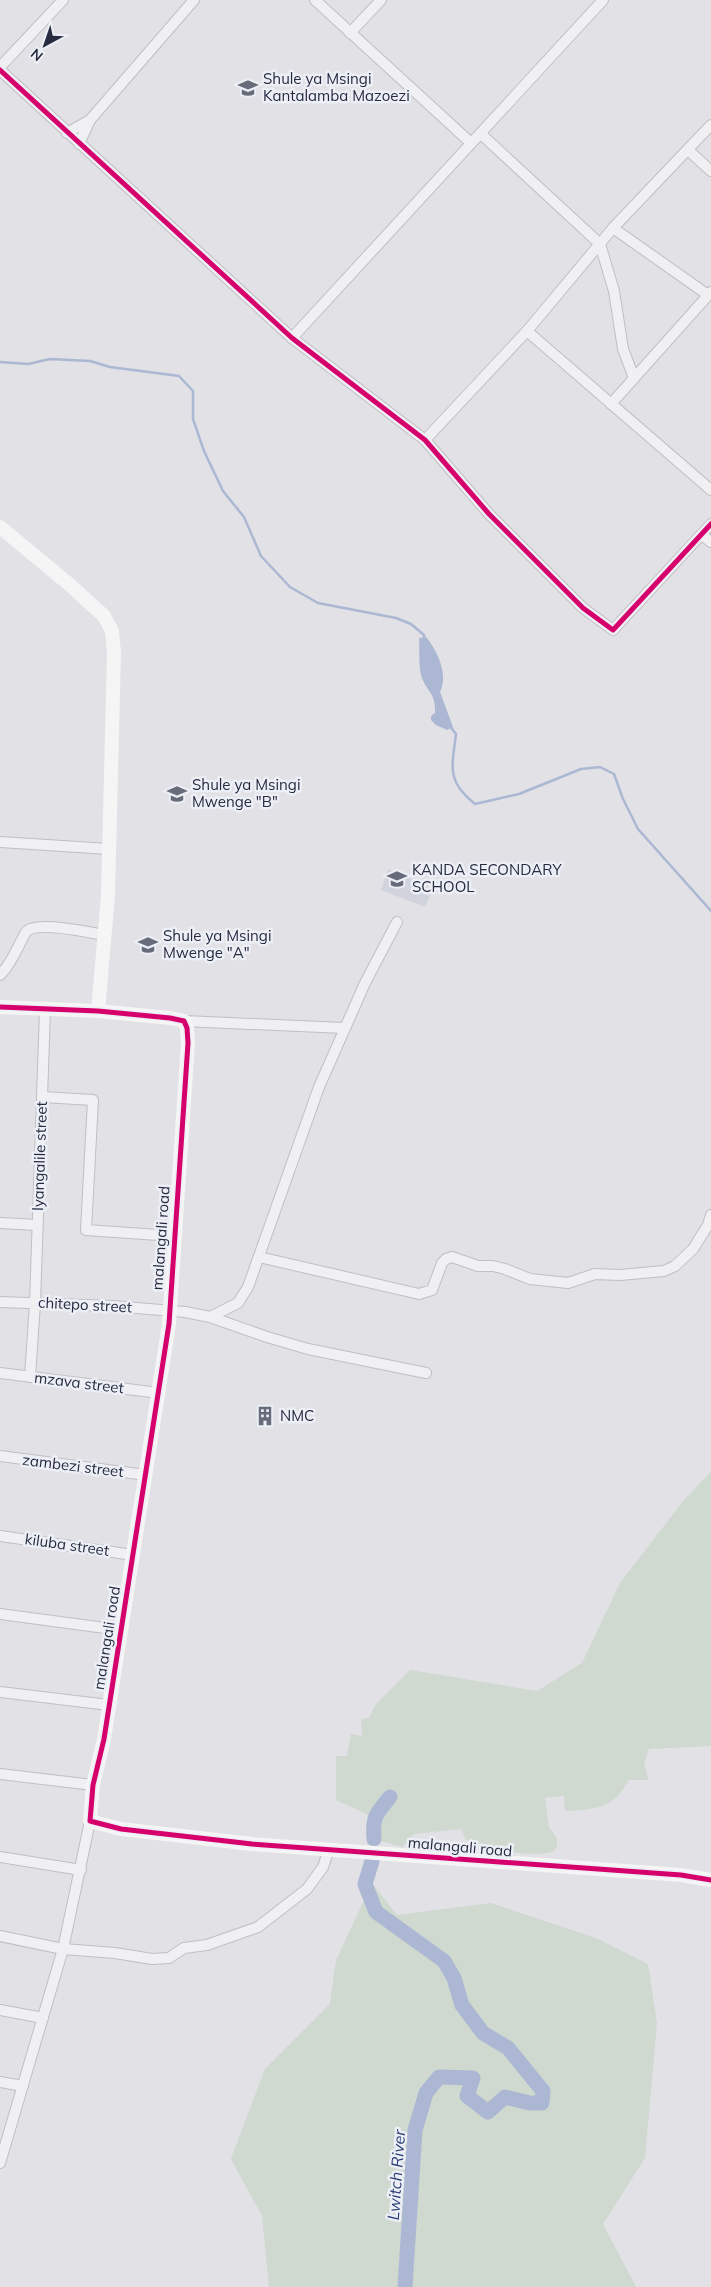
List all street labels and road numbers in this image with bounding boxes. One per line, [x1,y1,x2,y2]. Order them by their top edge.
street label: lyangalile street [28,1101,51,1211]
street label: malangali road [147,1185,174,1291]
street label: chitepo street [38,1293,133,1316]
street label: mzava street [33,1368,125,1397]
street label: zambezi street [21,1450,125,1481]
street label: kiluba street [24,1529,110,1560]
street label: malangali road [89,1585,124,1691]
street label: malangali road [407,1832,513,1861]

